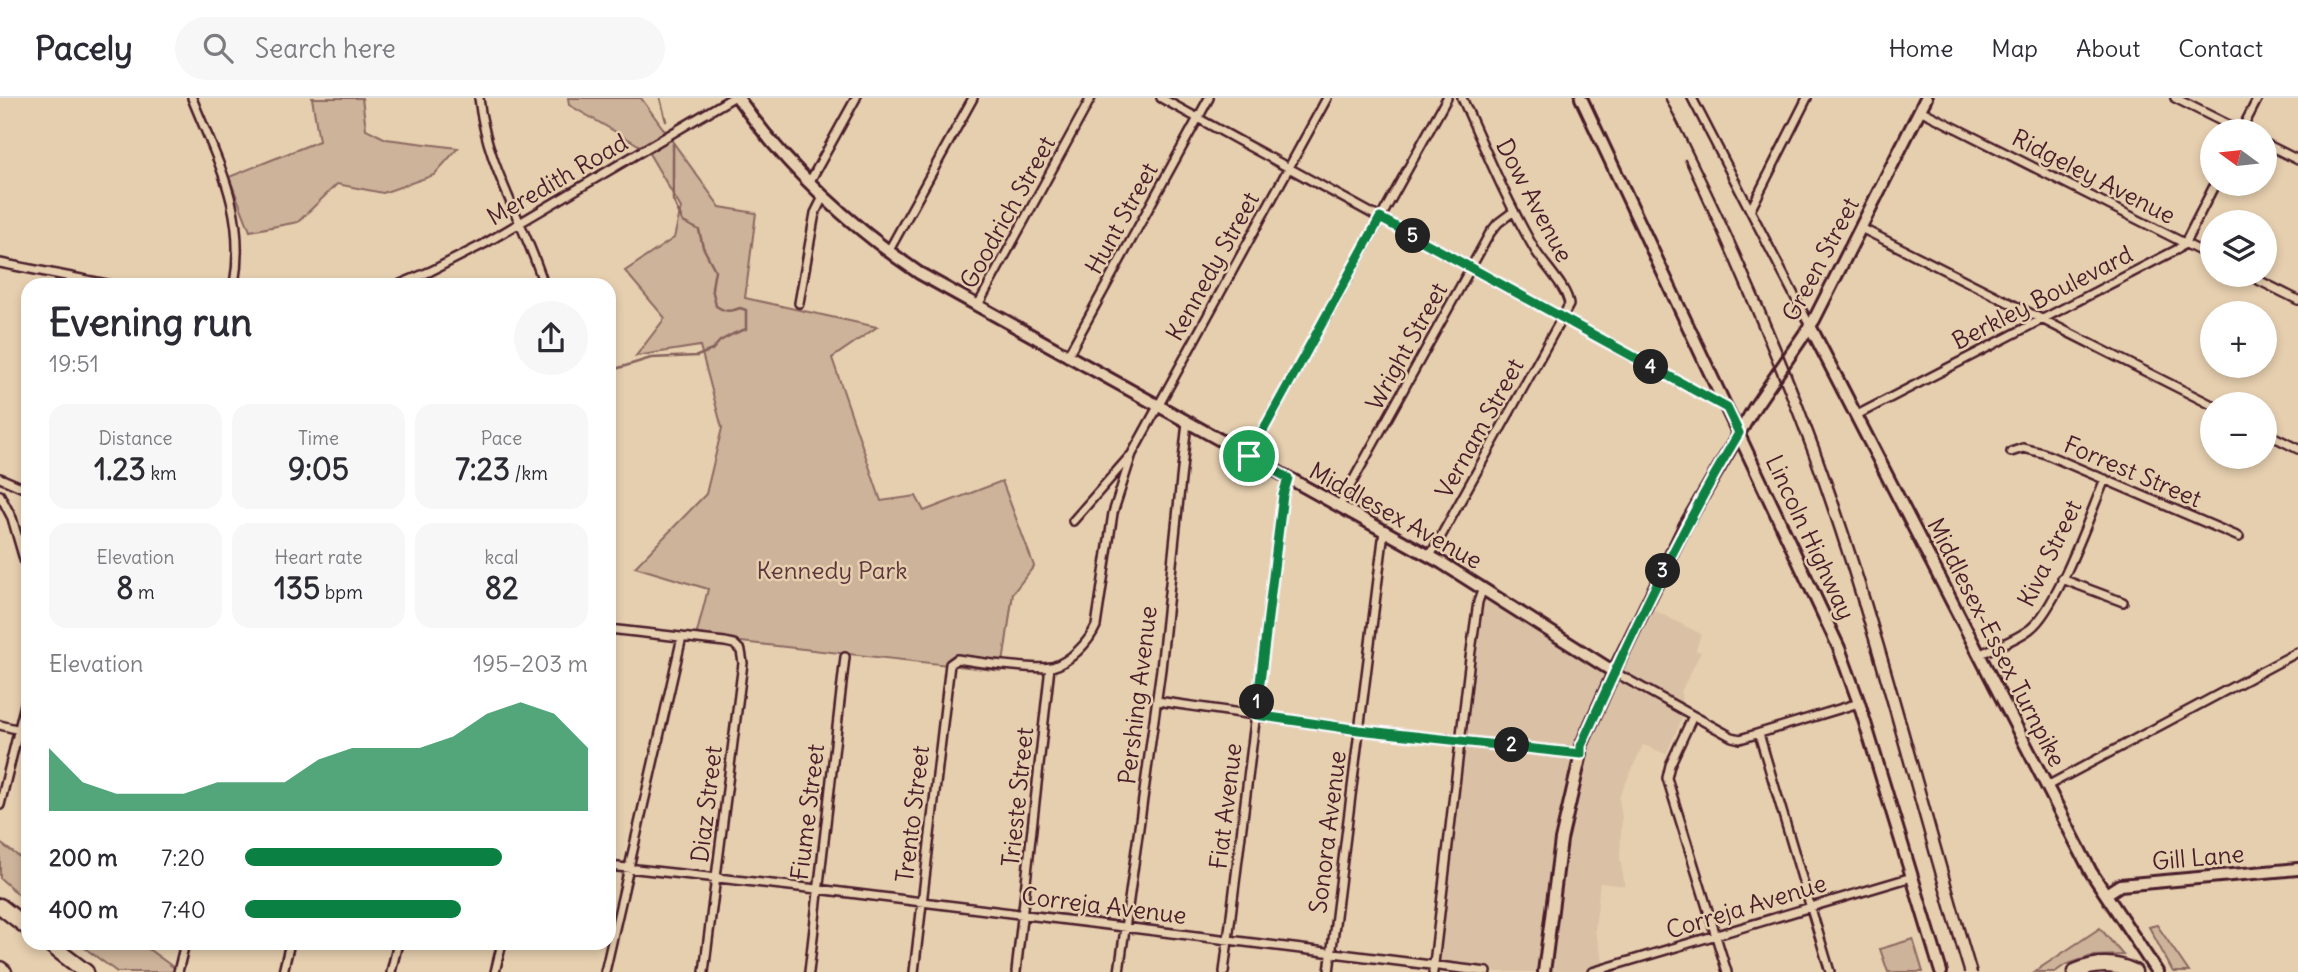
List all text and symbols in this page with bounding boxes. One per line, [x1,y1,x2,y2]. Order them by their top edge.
search box [175,17,665,80]
text: Pacely [35,27,133,69]
icon: search [199,29,237,67]
text: Search here [255,32,396,65]
text: Home [1889,33,1953,63]
text: Map [1991,33,2038,63]
text: About [2076,33,2140,63]
text: Contact [2178,33,2263,63]
north arrow [2200,119,2277,196]
map controls [2200,119,2277,469]
street label: Ridgeley Avenue [2007,122,2181,230]
street label: Meredith Road [481,127,633,231]
street label: Goodrich Street [953,131,1061,293]
street label: Dow Avenue [1490,133,1580,267]
street label: Hunt Street [1078,157,1164,279]
street label: Kennedy Street [1159,186,1265,346]
street label: Green Street [1775,192,1865,326]
button: layers [2200,210,2277,287]
pin: 5 [1396,218,1430,254]
text: 5 [1407,223,1418,247]
street label: Berkley Boulevard [1947,239,2137,355]
street label: Wright Street [1359,277,1453,415]
text: Evening run [49,299,252,346]
button: share [514,301,588,375]
button: + [2200,301,2277,378]
text: 19:51 [49,349,99,378]
pin: 4 [1634,350,1668,384]
street label: Vernam Street [1428,353,1530,503]
text: 4 [1645,354,1656,378]
button: − [2200,392,2277,469]
text: Distance [98,426,173,450]
text: Time [298,426,339,450]
text: Pace [481,426,522,450]
pin [1219,426,1279,486]
street label: Forrest Street [2060,429,2206,513]
icon: arrive [1230,437,1268,475]
text: 1.23 [94,450,146,488]
text: 9:05 [288,450,349,488]
text: 7:23 [455,450,510,488]
street label: Lincoln Highway [1760,450,1862,624]
street label: Middlesex Avenue [1304,455,1488,575]
text: km [146,461,177,485]
text: /km [510,461,548,485]
street label: Kiva Street [2010,495,2088,611]
street label: Middlesex-Essex Turnpike [1921,513,2073,771]
text: Elevation [97,545,174,569]
text: Heart rate [274,545,363,569]
text: kcal [484,545,519,569]
pin: 3 [1646,554,1680,588]
park label: Kennedy Park [757,555,907,585]
text: 3 [1657,558,1668,582]
text: 8 [116,569,134,607]
text: 135 [274,569,320,607]
text: 82 [485,569,518,607]
text: m [134,580,155,604]
text: bpm [320,580,363,604]
street label: Pershing Avenue [1111,604,1163,786]
text: Elevation [49,649,143,678]
text: 195–203 m [473,649,588,678]
pin: 1 [1240,684,1274,720]
text: 1 [1253,689,1260,713]
street label: Trieste Street [995,726,1039,868]
pin: 2 [1494,728,1530,762]
text: 2 [1506,732,1517,756]
street label: Fiat Avenue [1202,741,1248,871]
street label: Fiume Street [784,742,830,882]
street label: Diaz Street [684,744,728,864]
street label: Trento Street [889,744,935,884]
street label: Sonora Avenue [1302,749,1352,915]
street label: Gill Lane [2151,838,2245,876]
text: 200 m [49,843,118,872]
text: 7:20 [161,843,205,872]
street label: Correja Avenue [1662,867,1830,945]
street label: Correja Avenue [1020,880,1188,930]
text: 400 m [49,895,118,924]
text: 7:40 [161,895,206,924]

